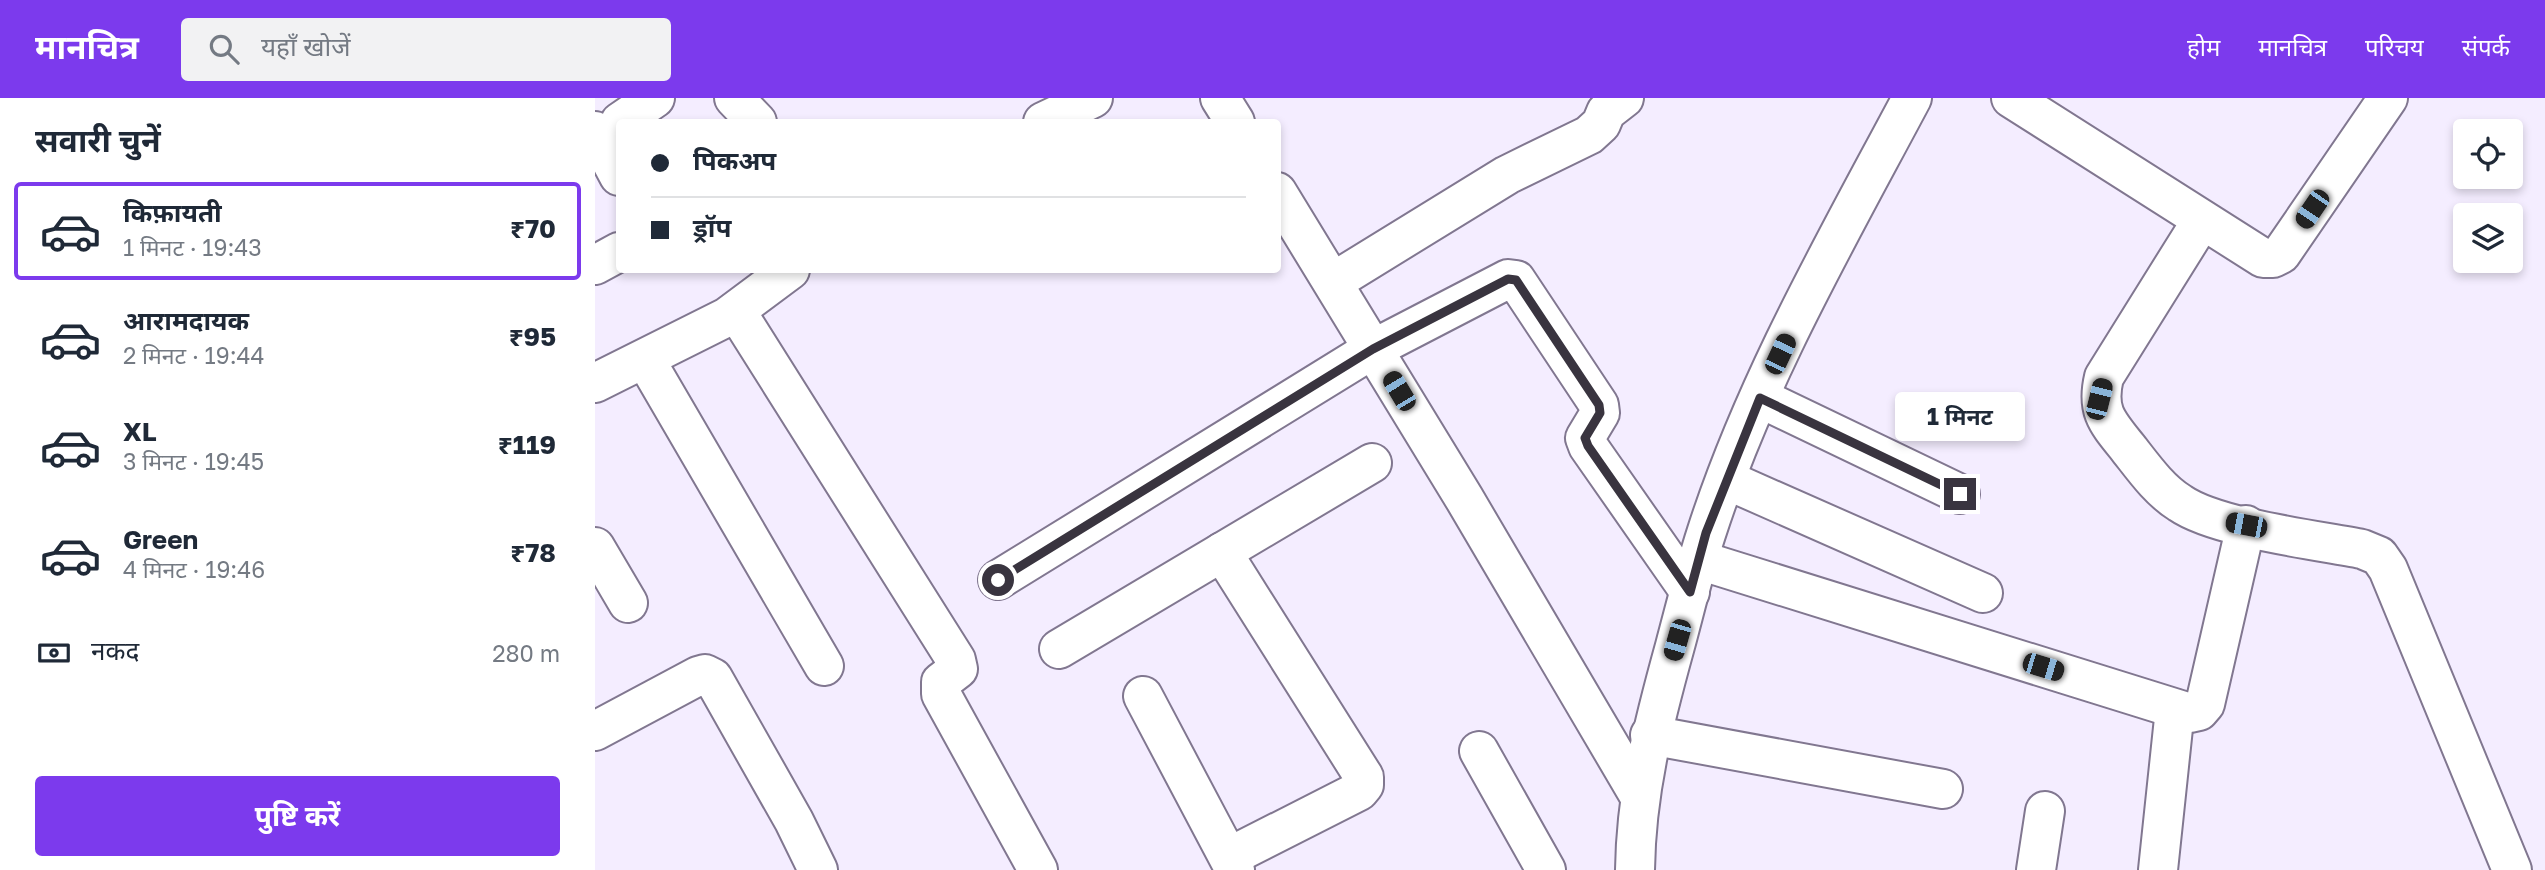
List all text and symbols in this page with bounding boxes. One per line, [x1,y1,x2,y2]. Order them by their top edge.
search box [181,18,671,81]
text: मानचित्र [35,27,139,66]
icon: search [205,30,243,68]
text: यहाँ खोजें [261,31,350,62]
text: होम [2187,32,2220,61]
text: मानचित्र [2258,32,2327,61]
text: परिचय [2365,32,2424,61]
text: संपर्क [2462,32,2510,61]
map controls [2453,119,2523,273]
button: locate [2453,119,2523,189]
text: सवारी चुनें [35,121,161,159]
text: पिकअप [693,145,776,176]
car [2292,186,2333,232]
text: किफ़ायती [123,197,222,228]
icon: car [39,200,102,263]
button: layers [2453,203,2523,273]
text: ड्रॉप [693,212,731,243]
text: ₹70 [510,213,556,244]
text: 1 मिनट · 19:43 [123,233,262,261]
text: आरामदायक [123,305,249,336]
icon: car [39,308,102,371]
text: ₹95 [509,321,556,352]
car [1762,331,1799,377]
text: 2 मिनट · 19:44 [123,341,265,369]
car [1380,368,1419,414]
car [2084,376,2115,422]
callout: 1 मिनट [1895,392,2025,442]
text: 1 मिनट [1927,402,1993,430]
icon: car [39,416,102,479]
text: XL [123,416,157,447]
text: ₹119 [498,429,556,460]
text: 3 मिनट · 19:45 [123,447,264,475]
route end [1944,478,1976,510]
car [2224,511,2269,539]
icon: car [39,524,102,587]
text: Green [123,524,198,555]
text: ₹78 [510,537,556,568]
text: 4 मिनट · 19:46 [123,555,265,583]
route start [982,564,1014,596]
car [1662,617,1693,663]
icon: cash [35,634,73,672]
text: नकद [91,635,139,666]
text: 280 m [492,639,560,667]
car [2020,651,2067,683]
button: पुष्टि करें [35,776,560,856]

